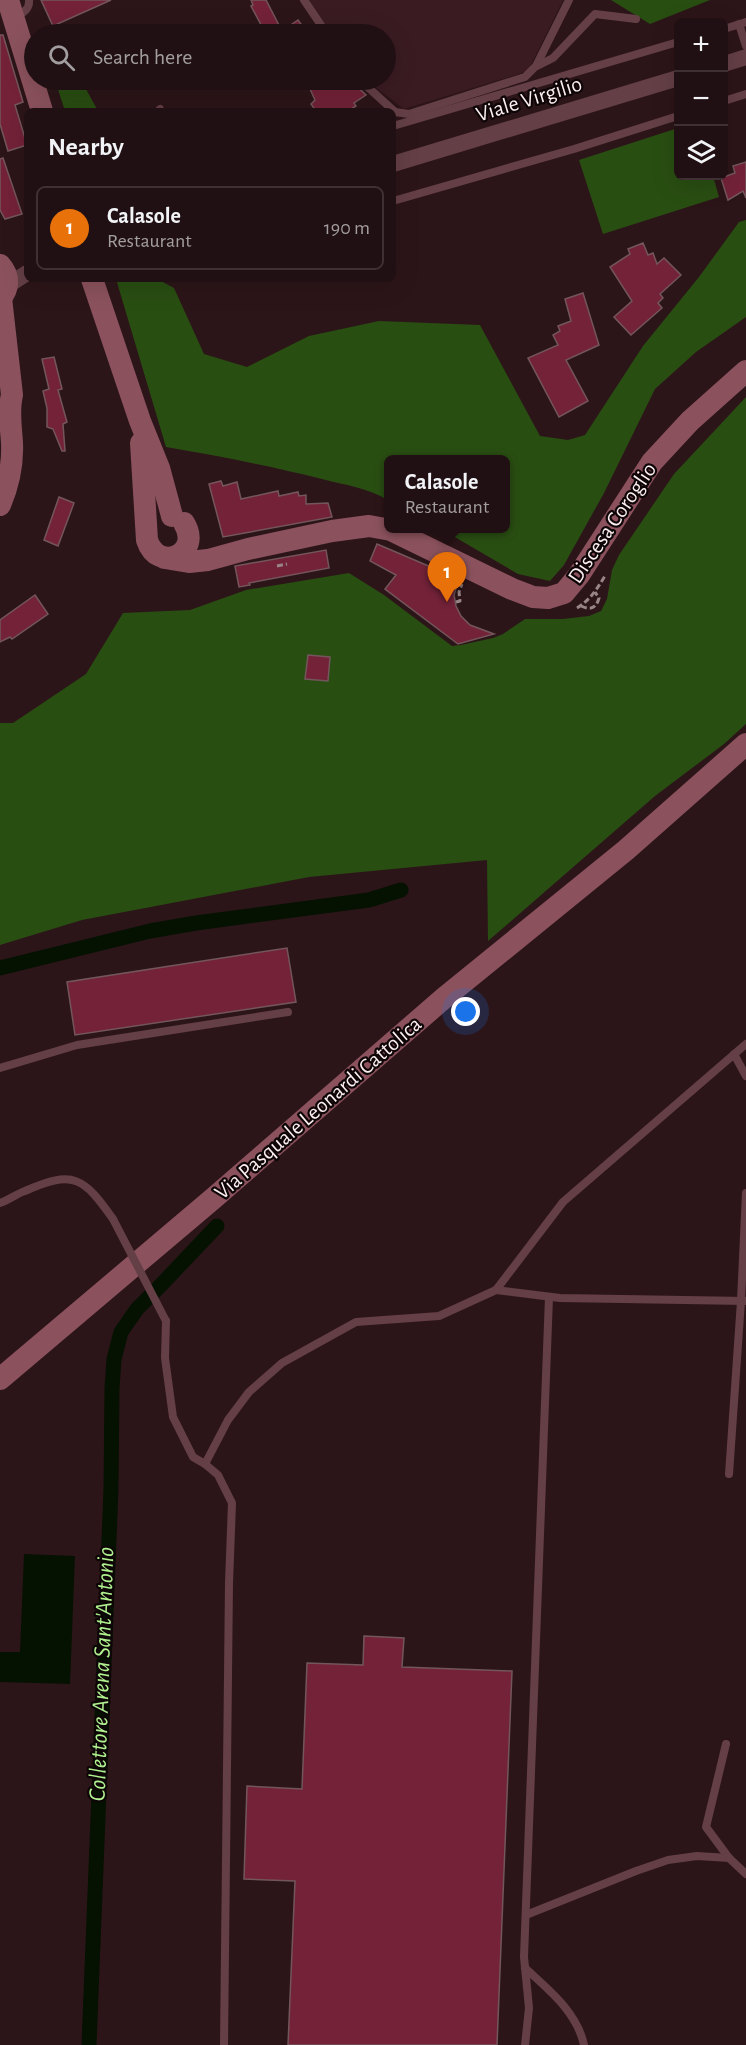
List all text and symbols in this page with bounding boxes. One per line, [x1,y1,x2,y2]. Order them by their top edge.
map controls [674,18,728,180]
button: + [674,18,728,72]
search box [24,24,396,90]
icon: search [45,41,78,74]
text: Search here [93,46,192,68]
street label: Viale Virgilio [473,72,585,126]
button: − [674,72,728,126]
button: layers [674,126,728,180]
text: Nearby [48,134,124,160]
text: Calasole [107,205,181,227]
text: 1 [66,218,73,238]
text: 190 m [324,218,370,238]
text: Restaurant [107,231,192,251]
popup [384,455,510,533]
street label: Discesa Coroglio [564,459,660,587]
text: Calasole [405,471,479,493]
text: Restaurant [405,497,489,517]
pin: 1 [428,552,466,602]
your location [451,997,480,1026]
street label: Via Pasquale Leonardi Cattolica [210,1012,426,1204]
water label: Collettore Arena Sant'Antonio [86,1546,118,1802]

